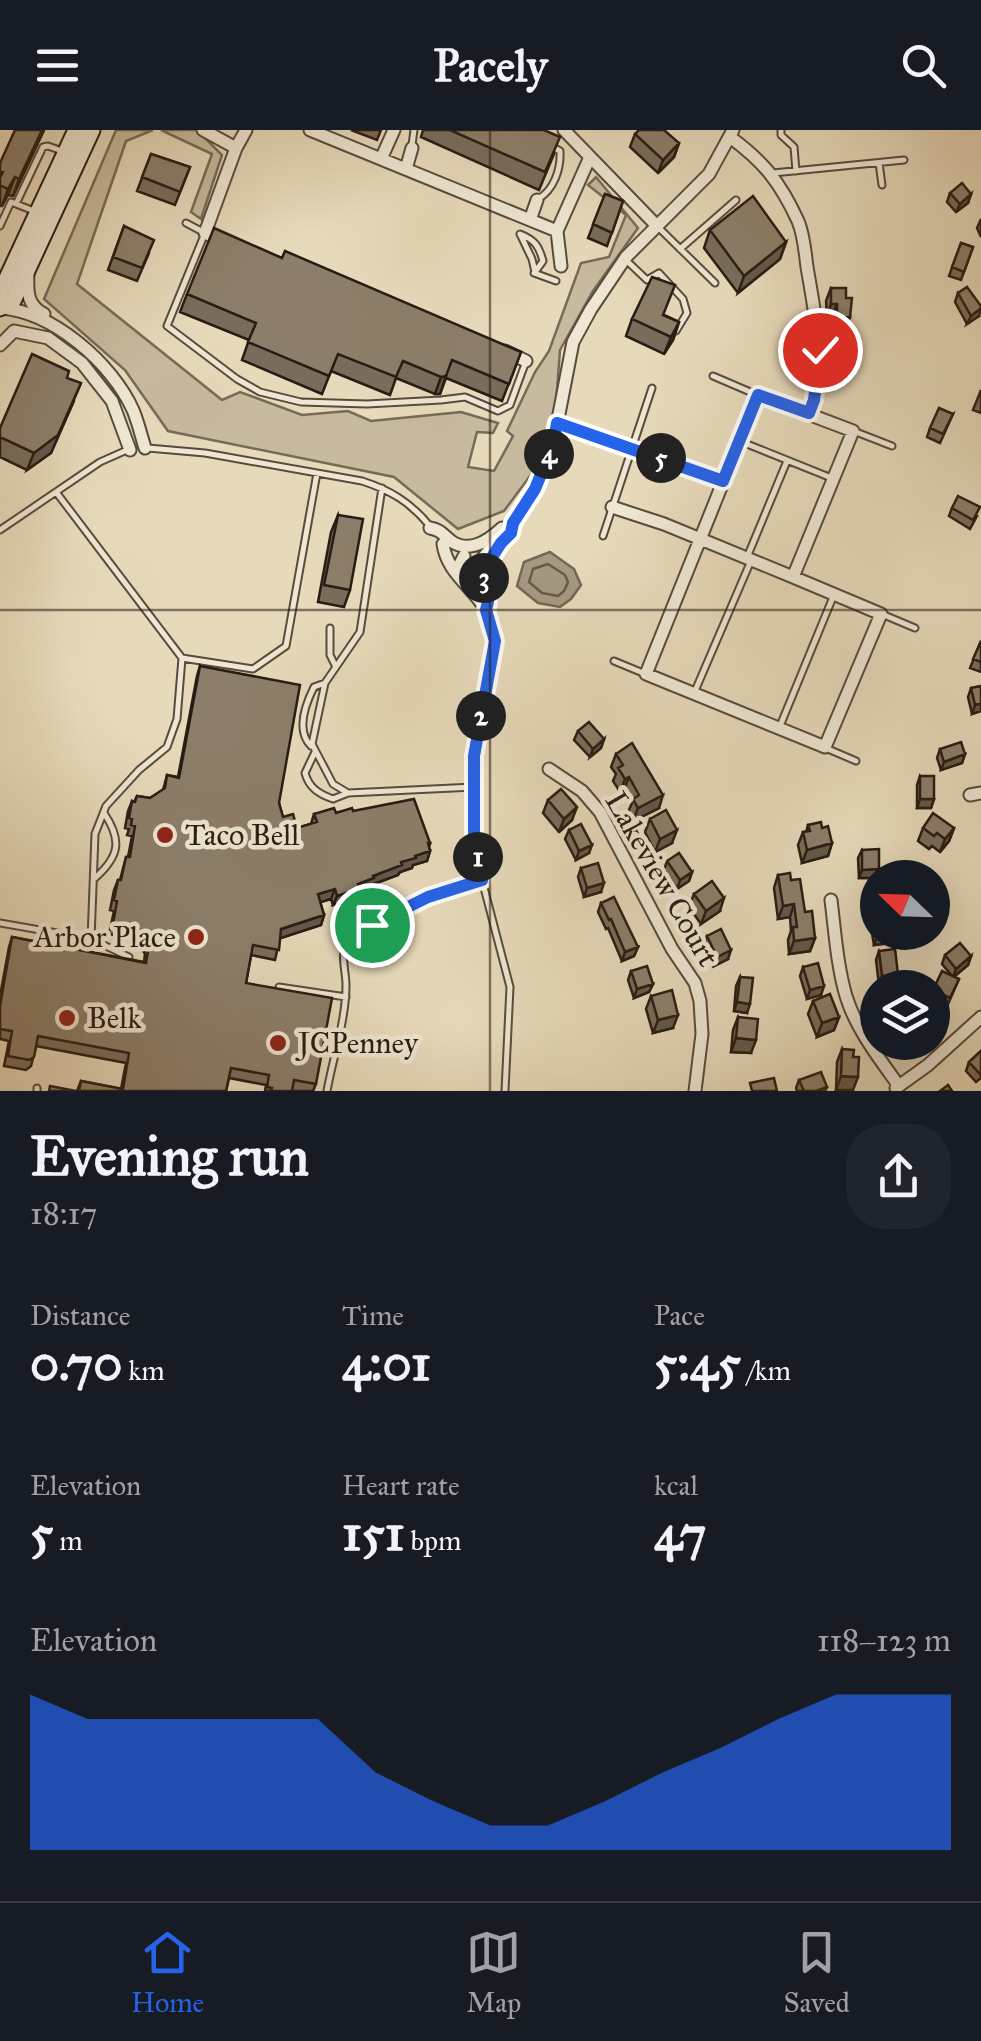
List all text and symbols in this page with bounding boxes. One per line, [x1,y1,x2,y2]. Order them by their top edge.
icon: menu [30,38,85,93]
text: Pacely [433,38,548,93]
icon: search [896,38,951,93]
pin [778,308,863,393]
icon: check [793,323,848,378]
pin: 4 [524,429,574,479]
pin: 5 [636,433,686,483]
text: 4 [541,436,557,471]
text: 5 [654,440,668,475]
pin: 3 [459,553,509,603]
text: 3 [478,560,490,595]
pin: 2 [456,691,506,741]
text: 2 [474,698,488,733]
street label: Lakeview Court [597,785,727,973]
place label: Taco Bell [185,817,300,853]
marker: Taco Bell [154,824,176,846]
pin: 1 [453,832,503,882]
text: 1 [472,839,484,874]
north arrow [860,860,950,950]
map controls [860,860,950,1060]
pin [330,883,415,968]
icon: arrive [345,898,400,953]
place label: Arbor Place [32,919,176,955]
marker: Arbor Place [185,926,207,948]
button: layers [860,970,950,1060]
place label: Belk [87,1000,141,1036]
marker: Belk [56,1007,78,1029]
place label: JCPenney [295,1025,419,1061]
marker: JCPenney [267,1032,289,1054]
text: Evening run [30,1123,309,1190]
button: share [846,1124,951,1229]
text: 18:17 [30,1194,97,1233]
text: Distance [30,1298,130,1333]
text: Time [342,1298,404,1333]
text: Pace [654,1298,705,1333]
text: 0.70 [30,1333,122,1394]
text: 4:01 [342,1333,431,1394]
text: 5:45 [654,1333,741,1394]
text: km [122,1353,165,1388]
text: /km [741,1353,791,1388]
text: Elevation [30,1468,141,1503]
text: Heart rate [342,1468,460,1503]
text: kcal [654,1468,698,1503]
text: 5 [30,1503,53,1564]
text: 151 [342,1503,404,1564]
text: 47 [654,1503,706,1564]
text: m [53,1523,83,1558]
text: bpm [404,1523,461,1558]
text: Elevation [30,1621,157,1660]
text: 118–123 m [817,1621,951,1660]
tab: Home [131,1925,204,2020]
tab: Map [466,1925,521,2020]
tab: Saved [783,1925,850,2020]

